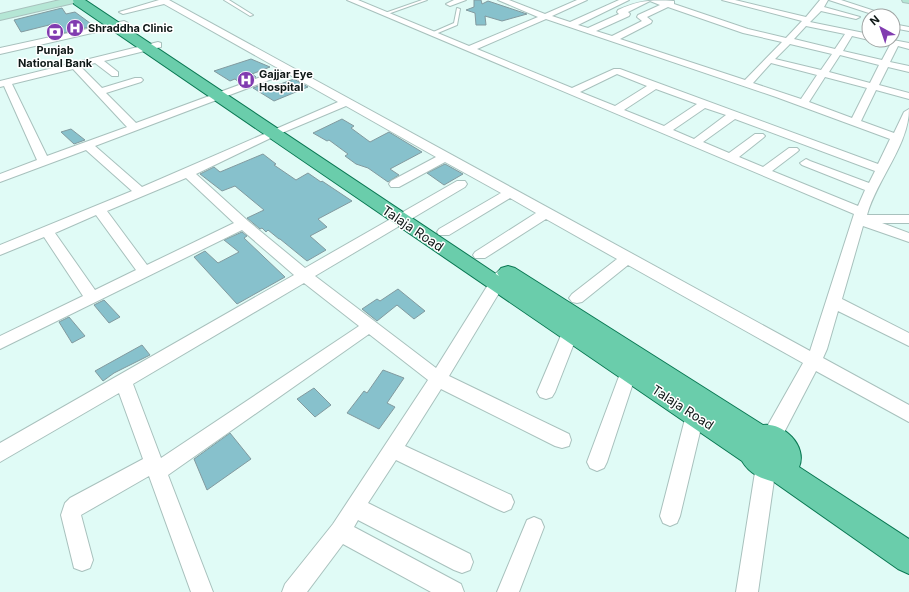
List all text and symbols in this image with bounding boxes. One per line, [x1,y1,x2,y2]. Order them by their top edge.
north arrow [861,8,901,48]
text: N [867,12,882,28]
hospital icon: Shraddha Clinic [65,18,85,38]
place label: Shraddha Clinic [88,21,173,35]
bank icon: Punjab National Bank [45,22,65,42]
place label: Punjab National Bank [18,43,93,70]
place label: Gajjar Eye Hospital [259,67,313,94]
hospital icon: Gajjar Eye Hospital [236,70,256,90]
street label: Talaja Road [379,202,447,254]
street label: Talaja Road [649,381,717,433]

